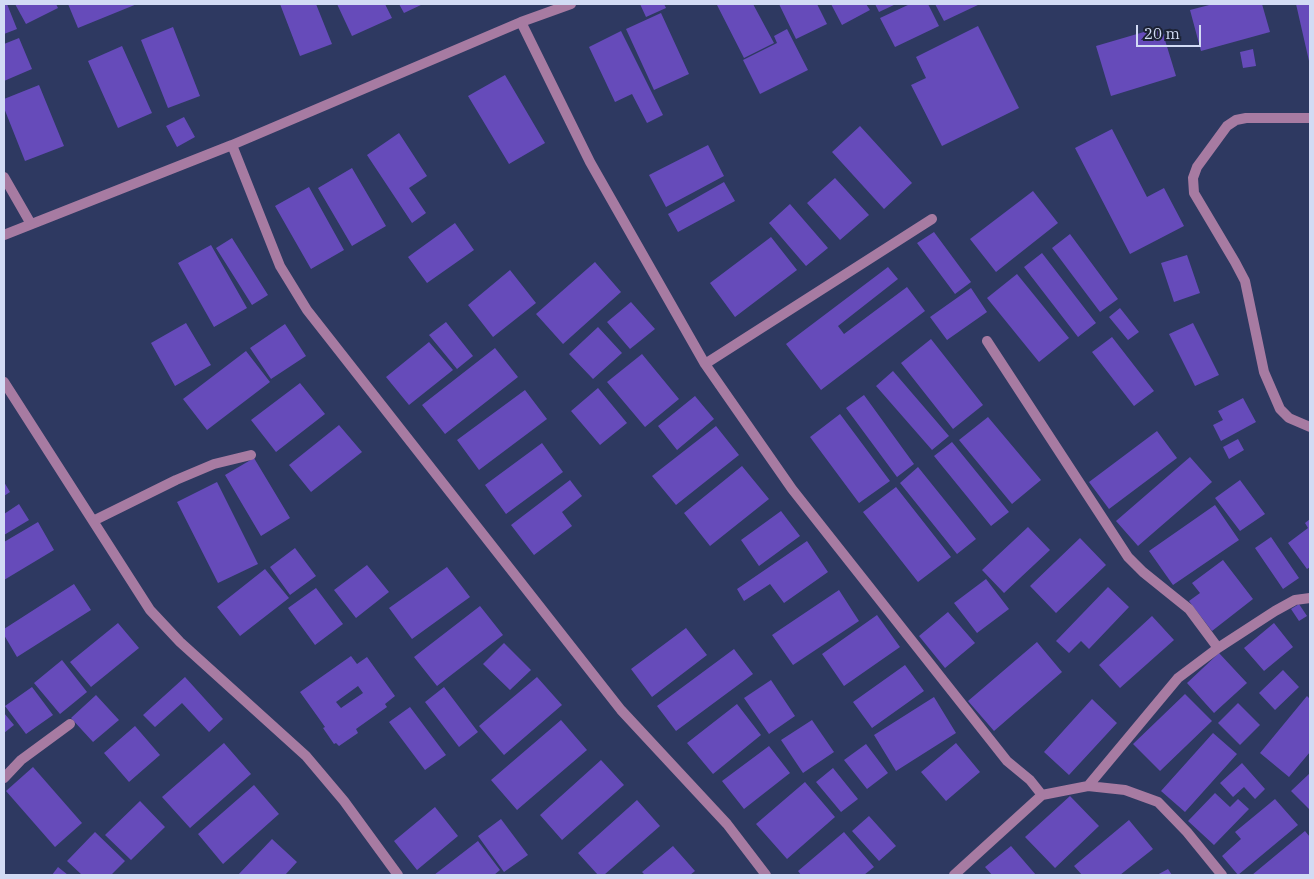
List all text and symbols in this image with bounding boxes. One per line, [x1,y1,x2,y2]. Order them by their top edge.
scale bar [1139,15,1204,47]
text: 20 m [1144,24,1180,43]

